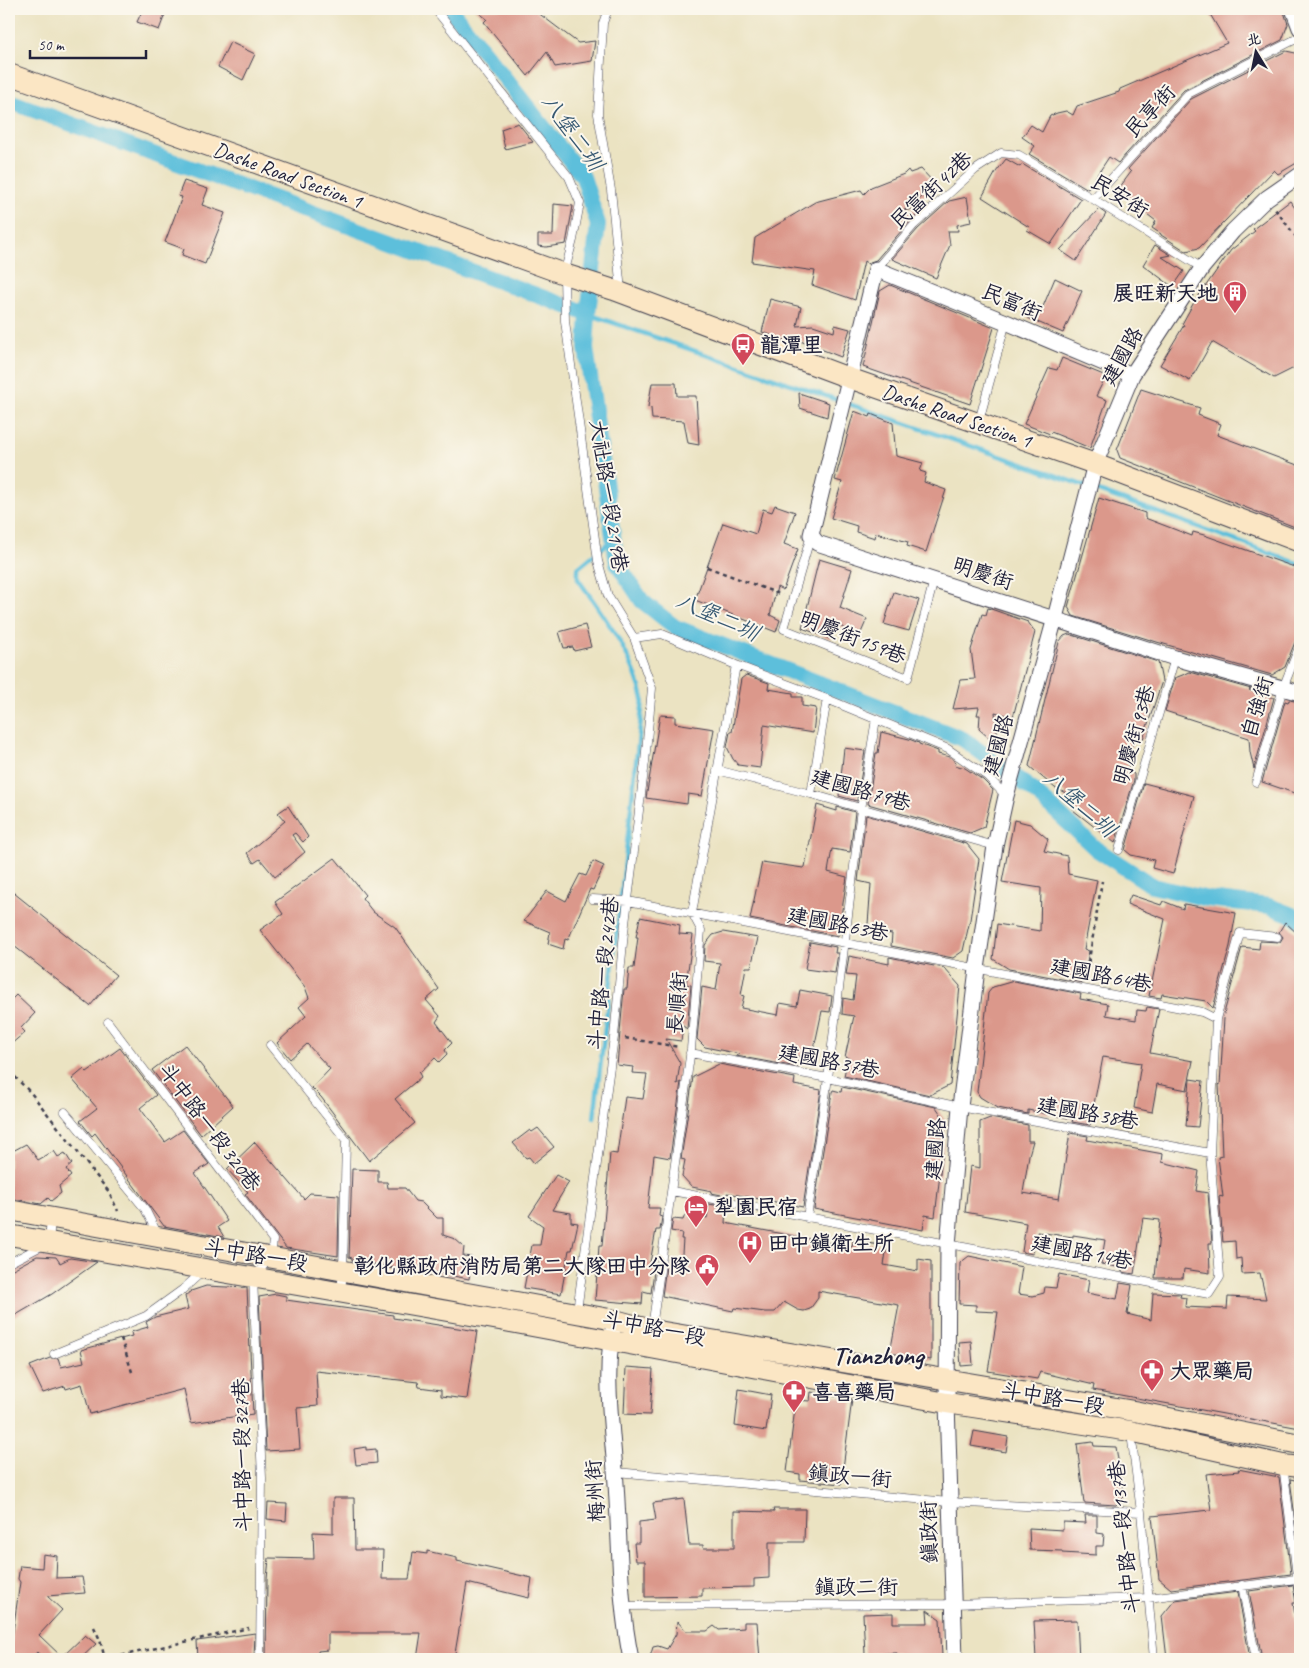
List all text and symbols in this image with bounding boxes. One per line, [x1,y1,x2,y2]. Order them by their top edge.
scale bar [30,28,146,60]
north arrow [1232,28,1282,78]
text: 北 [1245,30,1262,49]
text: 50 m [38,36,65,55]
street label: 民享街 [1119,79,1181,143]
water label: 八堡二圳 [535,89,611,178]
street label: Dashe Road Section 1 [210,136,367,215]
street label: 民富街42巷 [885,145,977,235]
street label: 民安街 [1086,168,1154,224]
street label: 民富街 [978,278,1046,326]
place label: 展旺新天地 [1113,280,1218,306]
building icon: 展旺新天地 [1222,280,1248,314]
street label: 建國路 [1095,322,1149,390]
bus stop icon: 龍潭里 [730,332,756,366]
place label: 龍潭里 [760,332,823,358]
street label: Dashe Road Section 1 [879,378,1037,454]
street label: 大社路一段219巷 [584,418,634,574]
street label: 明慶街 [949,551,1017,595]
water label: 八堡二圳 [672,586,765,648]
street label: 明慶街159巷 [796,605,910,669]
street label: 自強街 [1235,673,1279,741]
street label: 明慶街93巷 [1107,682,1161,788]
street label: 建國路 [977,711,1019,779]
street label: 建國路79巷 [808,763,914,817]
water label: 八堡二圳 [1037,764,1123,844]
street label: 斗中路一段242巷 [582,895,624,1051]
street label: 建國路63巷 [785,901,891,947]
street label: 建國路64巷 [1048,952,1154,998]
street label: 長順街 [661,970,693,1036]
street label: 建國路37巷 [776,1038,882,1084]
street label: 斗中路一段320巷 [153,1058,267,1196]
street label: 建國路38巷 [1035,1091,1141,1135]
street label: 建國路 [919,1116,951,1182]
hotel icon: 犁園民宿 [683,1194,709,1228]
place label: 犁園民宿 [714,1194,798,1220]
street label: 建國路14巷 [1029,1229,1135,1275]
hospital icon: 田中鎮衛生所 [737,1230,763,1264]
place label: 田中鎮衛生所 [768,1230,894,1256]
street label: 斗中路一段 [202,1233,310,1277]
place label: 彰化縣政府消防局第二大隊田中分隊 [354,1253,690,1279]
public building icon: 彰化縣政府消防局第二大隊田中分隊 [694,1253,720,1287]
street label: 斗中路一段 [600,1305,708,1351]
district label: Tianzhong [833,1339,926,1372]
pharmacy icon: 大眾藥局 [1139,1358,1165,1392]
place label: 大眾藥局 [1170,1358,1254,1384]
street label: 斗中路一段 [999,1376,1107,1420]
street label: 斗中路一段327巷 [228,1378,256,1532]
pharmacy icon: 喜喜藥局 [781,1379,807,1413]
place label: 喜喜藥局 [812,1379,896,1405]
street label: 梅州街 [580,1459,610,1523]
street label: 鎮政一街 [807,1459,893,1493]
street label: 斗中路一段137巷 [1103,1459,1145,1615]
street label: 鎮政街 [915,1500,943,1564]
street label: 鎮政二街 [814,1574,898,1600]

